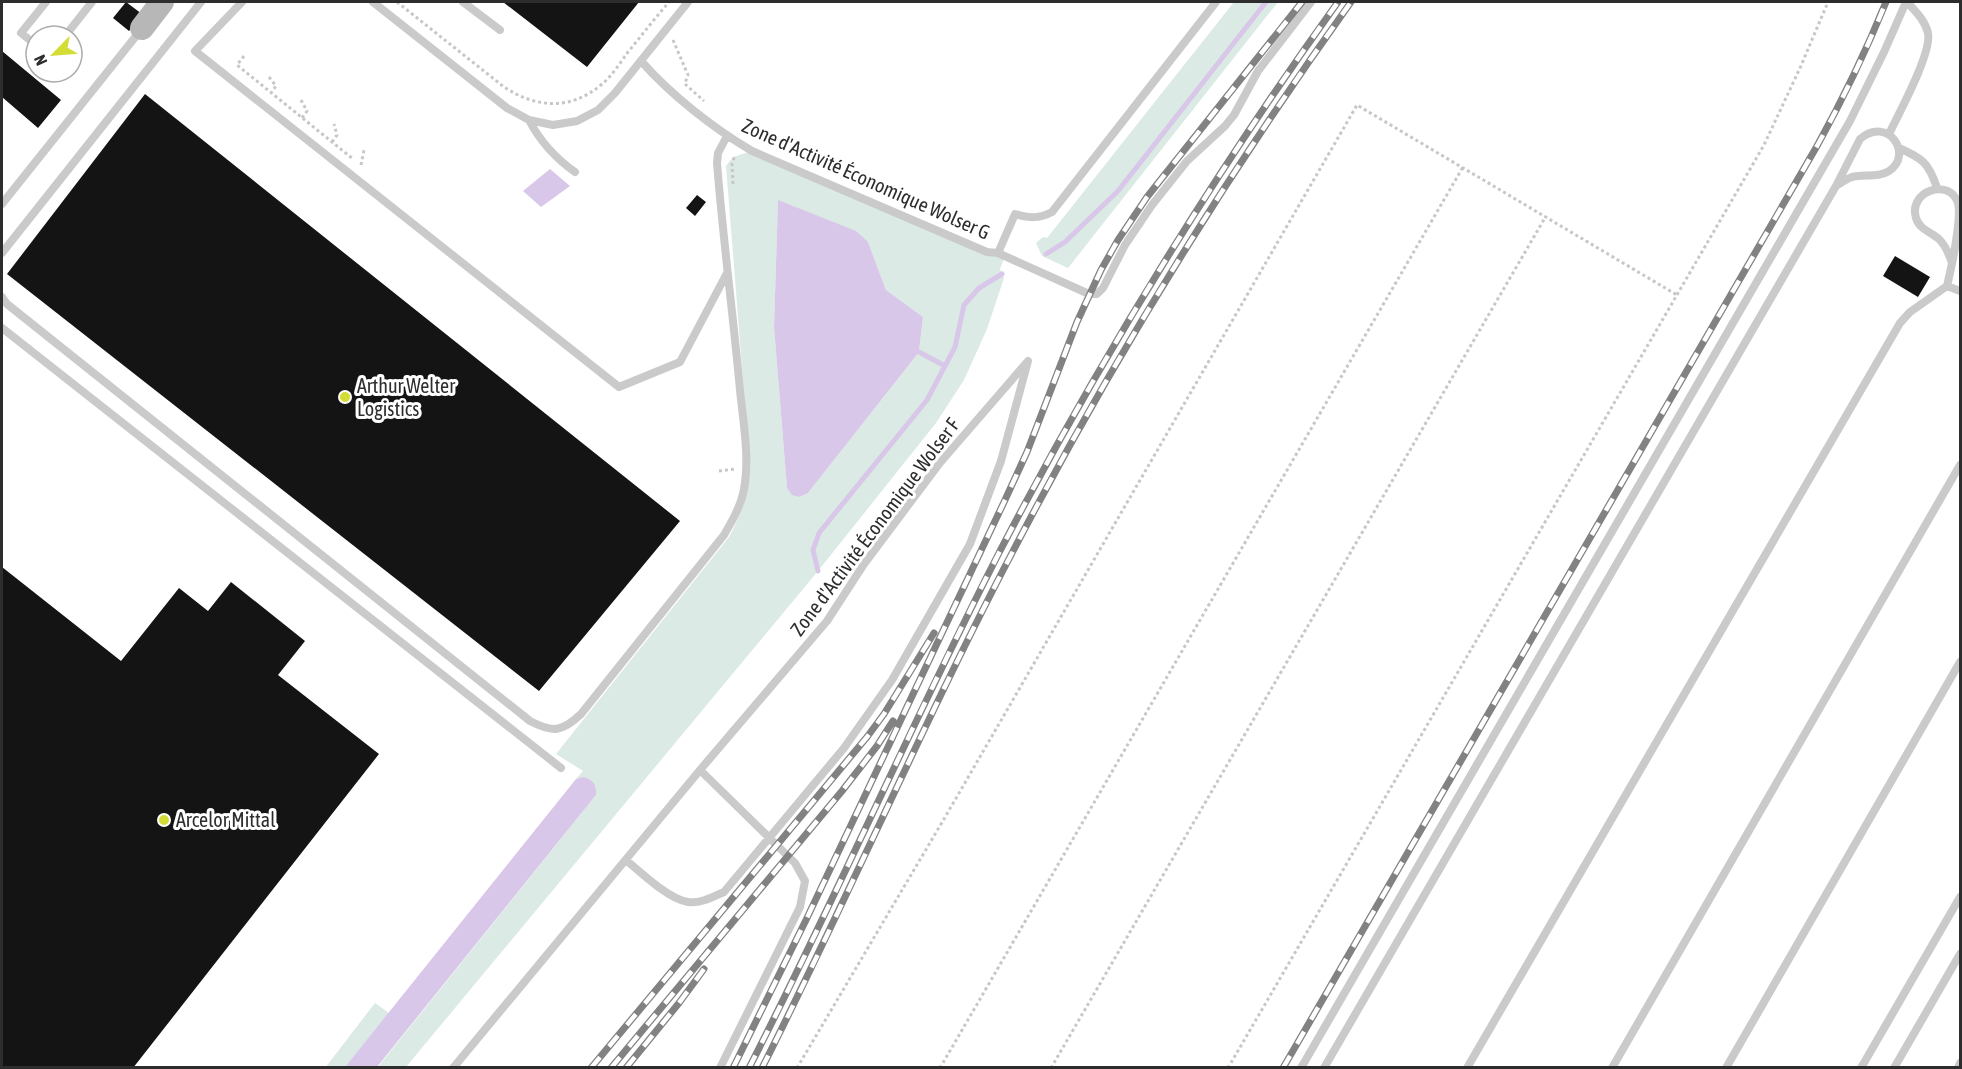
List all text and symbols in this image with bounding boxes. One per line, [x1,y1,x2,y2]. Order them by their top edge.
north arrow [24,24,84,84]
text: N [30,52,51,68]
street label: Zone d'Activité Économique Wolser G [739,113,994,244]
place label: Arthur Welter Logistics [357,374,456,420]
marker: Arthur Welter Logistics [338,390,352,404]
street label: Zone d'Activité Économique Wolser F [785,413,964,640]
place label: Arcelor Mittal [176,808,276,831]
marker: Arcelor Mittal [157,813,171,827]

